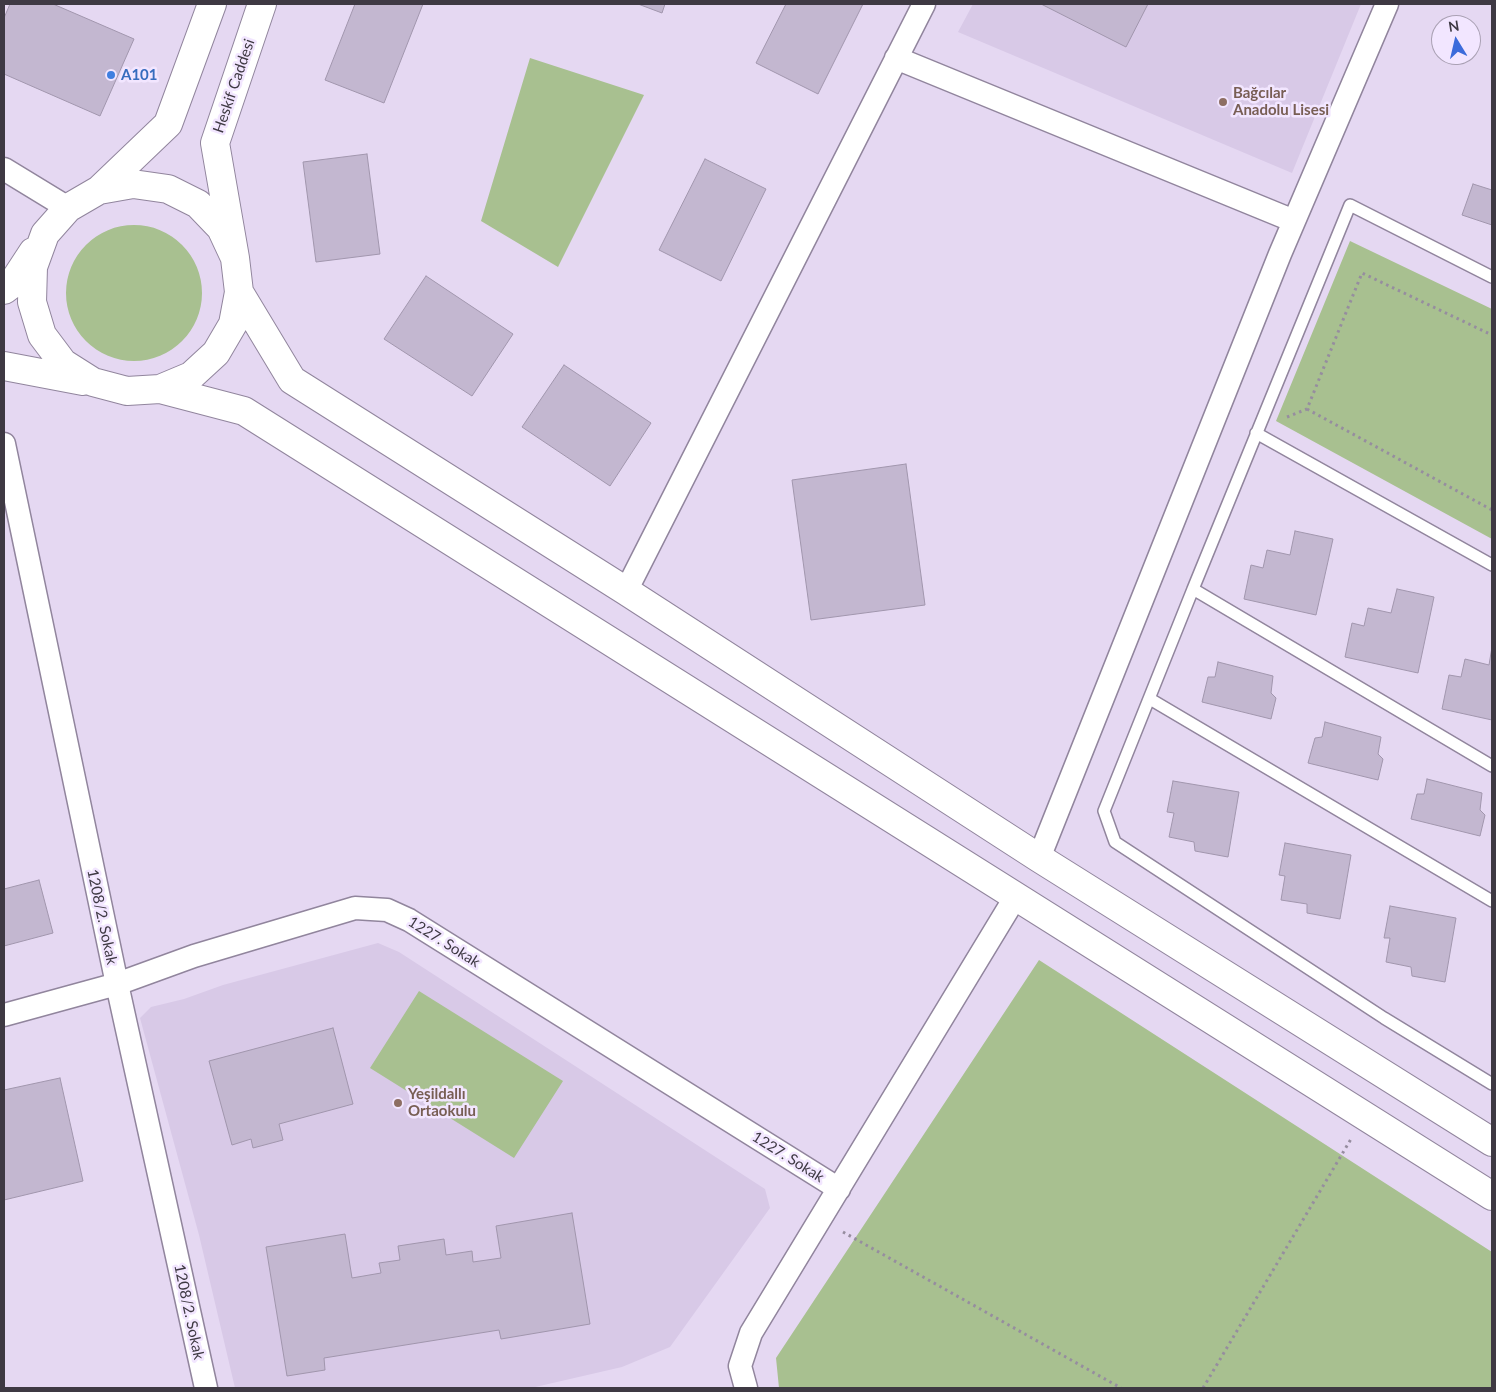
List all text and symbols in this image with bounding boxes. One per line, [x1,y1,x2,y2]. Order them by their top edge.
north arrow [1431,15,1481,65]
text: N [1447,16,1460,35]
street label: Heskif Caddesi [209,37,259,135]
place label: A101 [121,66,158,84]
marker: A101 [105,69,117,81]
place label: Bağcılar Anadolu Lisesi [1233,84,1329,119]
marker: Bağcılar Anadolu Lisesi [1217,96,1229,108]
street label: 1208/2. Sokak [83,868,121,966]
street label: 1227. Sokak [405,913,483,971]
place label: Yeşildallı Ortaokulu [408,1085,476,1120]
marker: Yeşildallı Ortaokulu [392,1097,404,1109]
street label: 1227. Sokak [749,1128,827,1186]
street label: 1208/2. Sokak [170,1263,208,1361]

